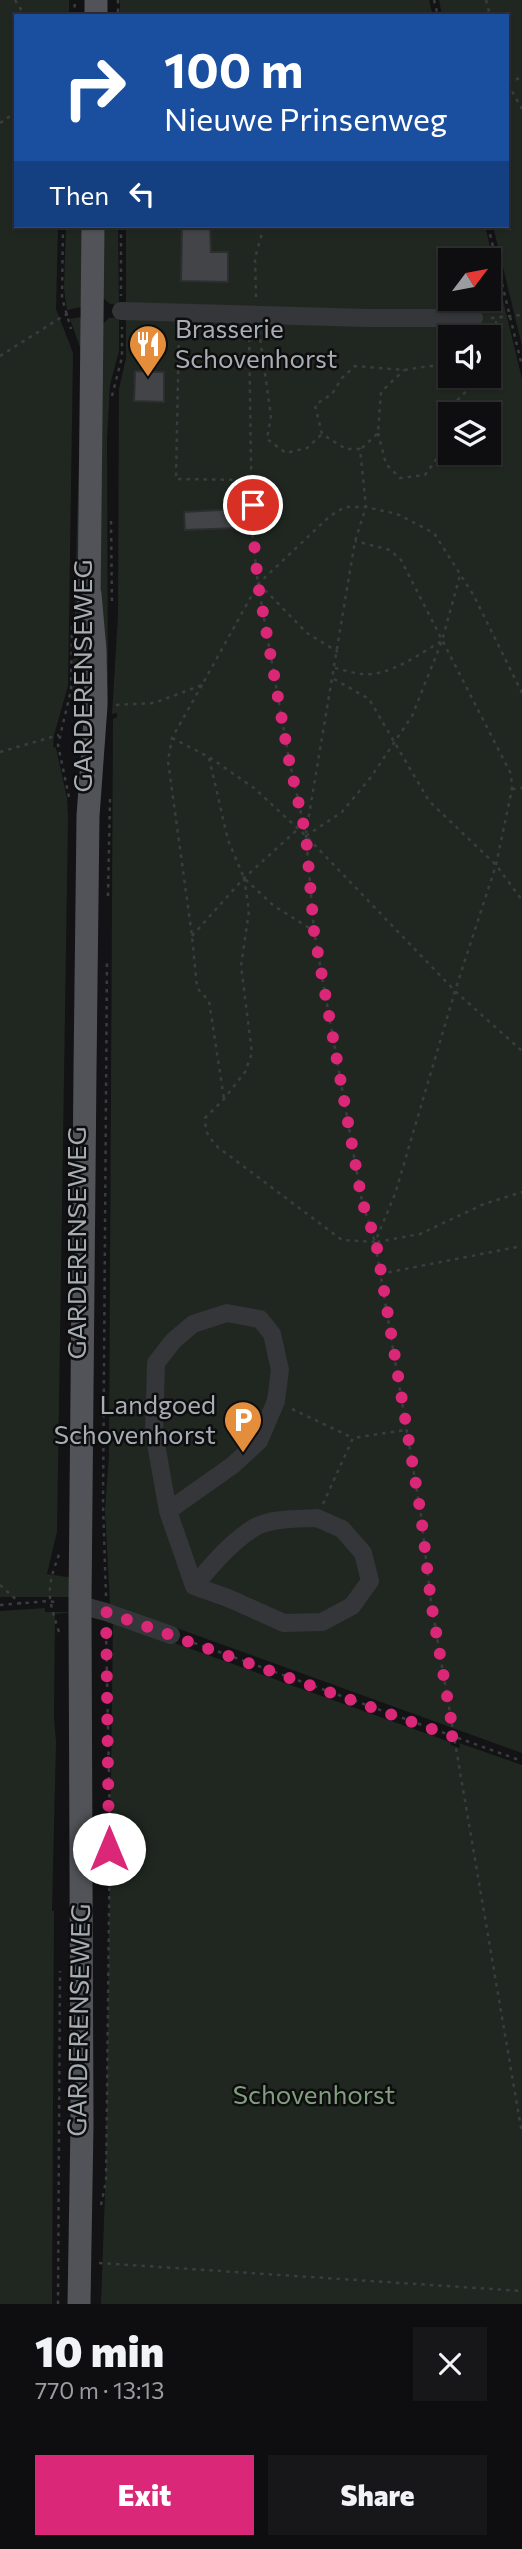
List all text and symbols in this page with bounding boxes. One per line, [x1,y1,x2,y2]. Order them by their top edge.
text: 100 m [164,38,303,98]
icon: right [49,42,140,133]
text: Nieuwe Prinsenweg [164,98,447,138]
icon: left [123,175,161,213]
text: Then [49,179,109,210]
north arrow [438,248,500,312]
map controls [438,248,501,465]
place label: Brasserie Schovenhorst [175,312,337,373]
restaurant icon: Brasserie Schovenhorst [127,323,169,378]
button: sound [438,325,501,388]
button: layers [438,402,501,465]
pin [223,475,283,535]
icon: arrive [234,486,272,524]
street label: GARDERENSEWEG [66,559,97,793]
street label: GARDERENSEWEG [60,1126,91,1360]
place label: Landgoed Schovenhorst [54,1388,216,1449]
parking icon: Landgoed Schovenhorst [222,1399,264,1454]
position arrow [72,1812,146,1886]
street label: GARDERENSEWEG [60,1903,95,2137]
park label: Schovenhorst [233,2078,395,2109]
text: 10 min [35,2324,164,2376]
button: close [413,2327,487,2401]
text: 770 m · 13:13 [35,2376,164,2404]
button: Exit [35,2455,254,2535]
button: Share [268,2455,487,2535]

